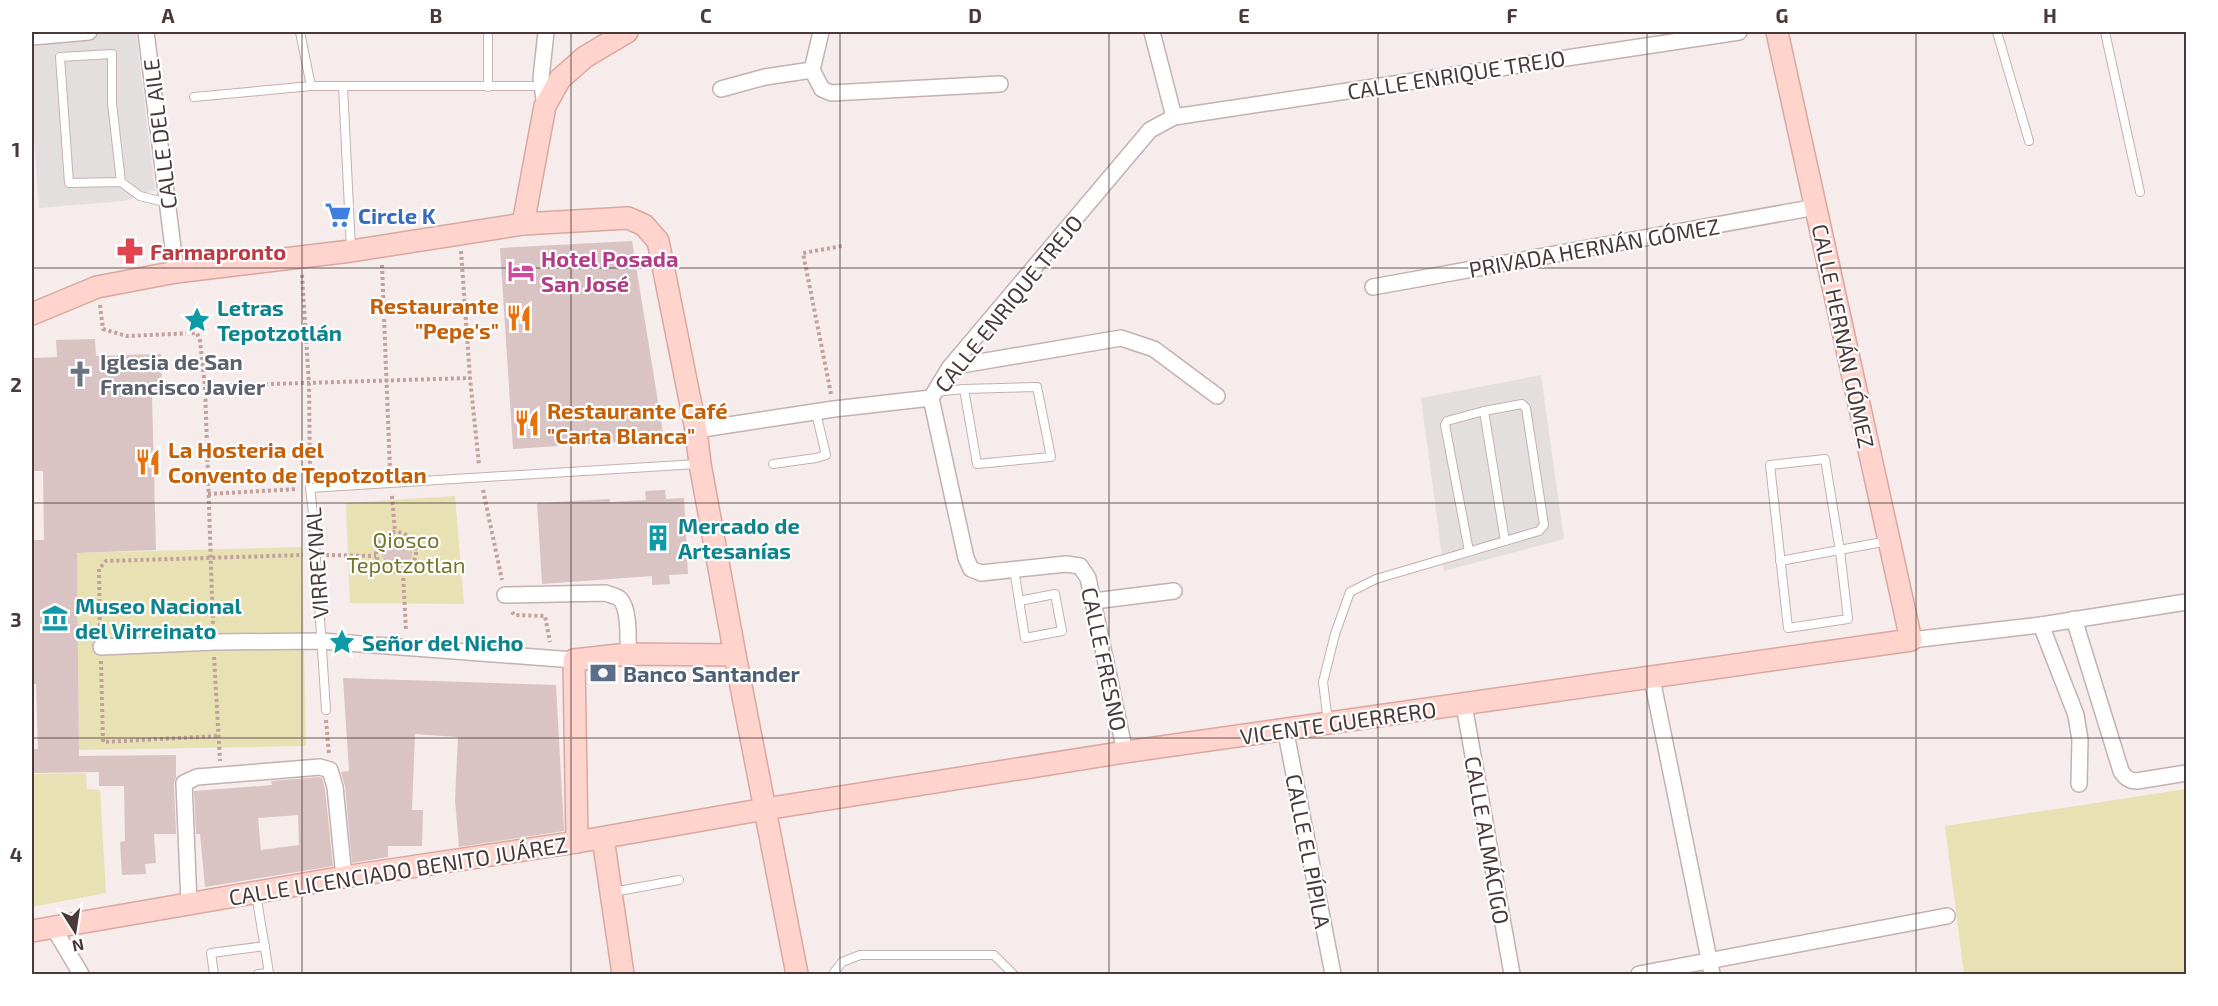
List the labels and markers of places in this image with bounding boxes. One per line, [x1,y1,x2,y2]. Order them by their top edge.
supermarket icon: Circle K [323,200,353,230]
place label: Circle K [358,202,436,228]
pharmacy icon: Farmapronto [115,236,145,266]
place label: Farmapronto [150,238,286,264]
place label: Hotel Posada San José [541,245,678,296]
hotel icon: Hotel Posada San José [506,256,536,286]
place label: Restaurante "Pepe's" [370,292,499,343]
place label: Letras Tepotzotlán [217,294,342,345]
restaurant icon: Restaurante "Pepe's" [504,303,534,333]
place icon: Letras Tepotzotlán [182,305,212,335]
place label: Iglesia de San Francisco Javier [100,348,266,399]
church icon: Iglesia de San Francisco Javier [65,359,95,389]
place label: Restaurante Café "Carta Blanca" [547,397,728,448]
restaurant icon: Restaurante Café "Carta Blanca" [512,408,542,438]
place label: La Hosteria del Convento de Tepotzotlan [168,436,427,487]
restaurant icon: La Hosteria del Convento de Tepotzotlan [133,447,163,477]
place label: Mercado de Artesanías [678,512,800,563]
building icon: Mercado de Artesanías [643,523,673,553]
place label: Museo Nacional del Virreinato [75,592,242,643]
museum icon: Museo Nacional del Virreinato [40,603,70,633]
place icon: Señor del Nicho [327,627,357,657]
place label: Señor del Nicho [362,629,524,655]
bank icon: Banco Santander [588,658,618,688]
place label: Banco Santander [623,660,801,686]

